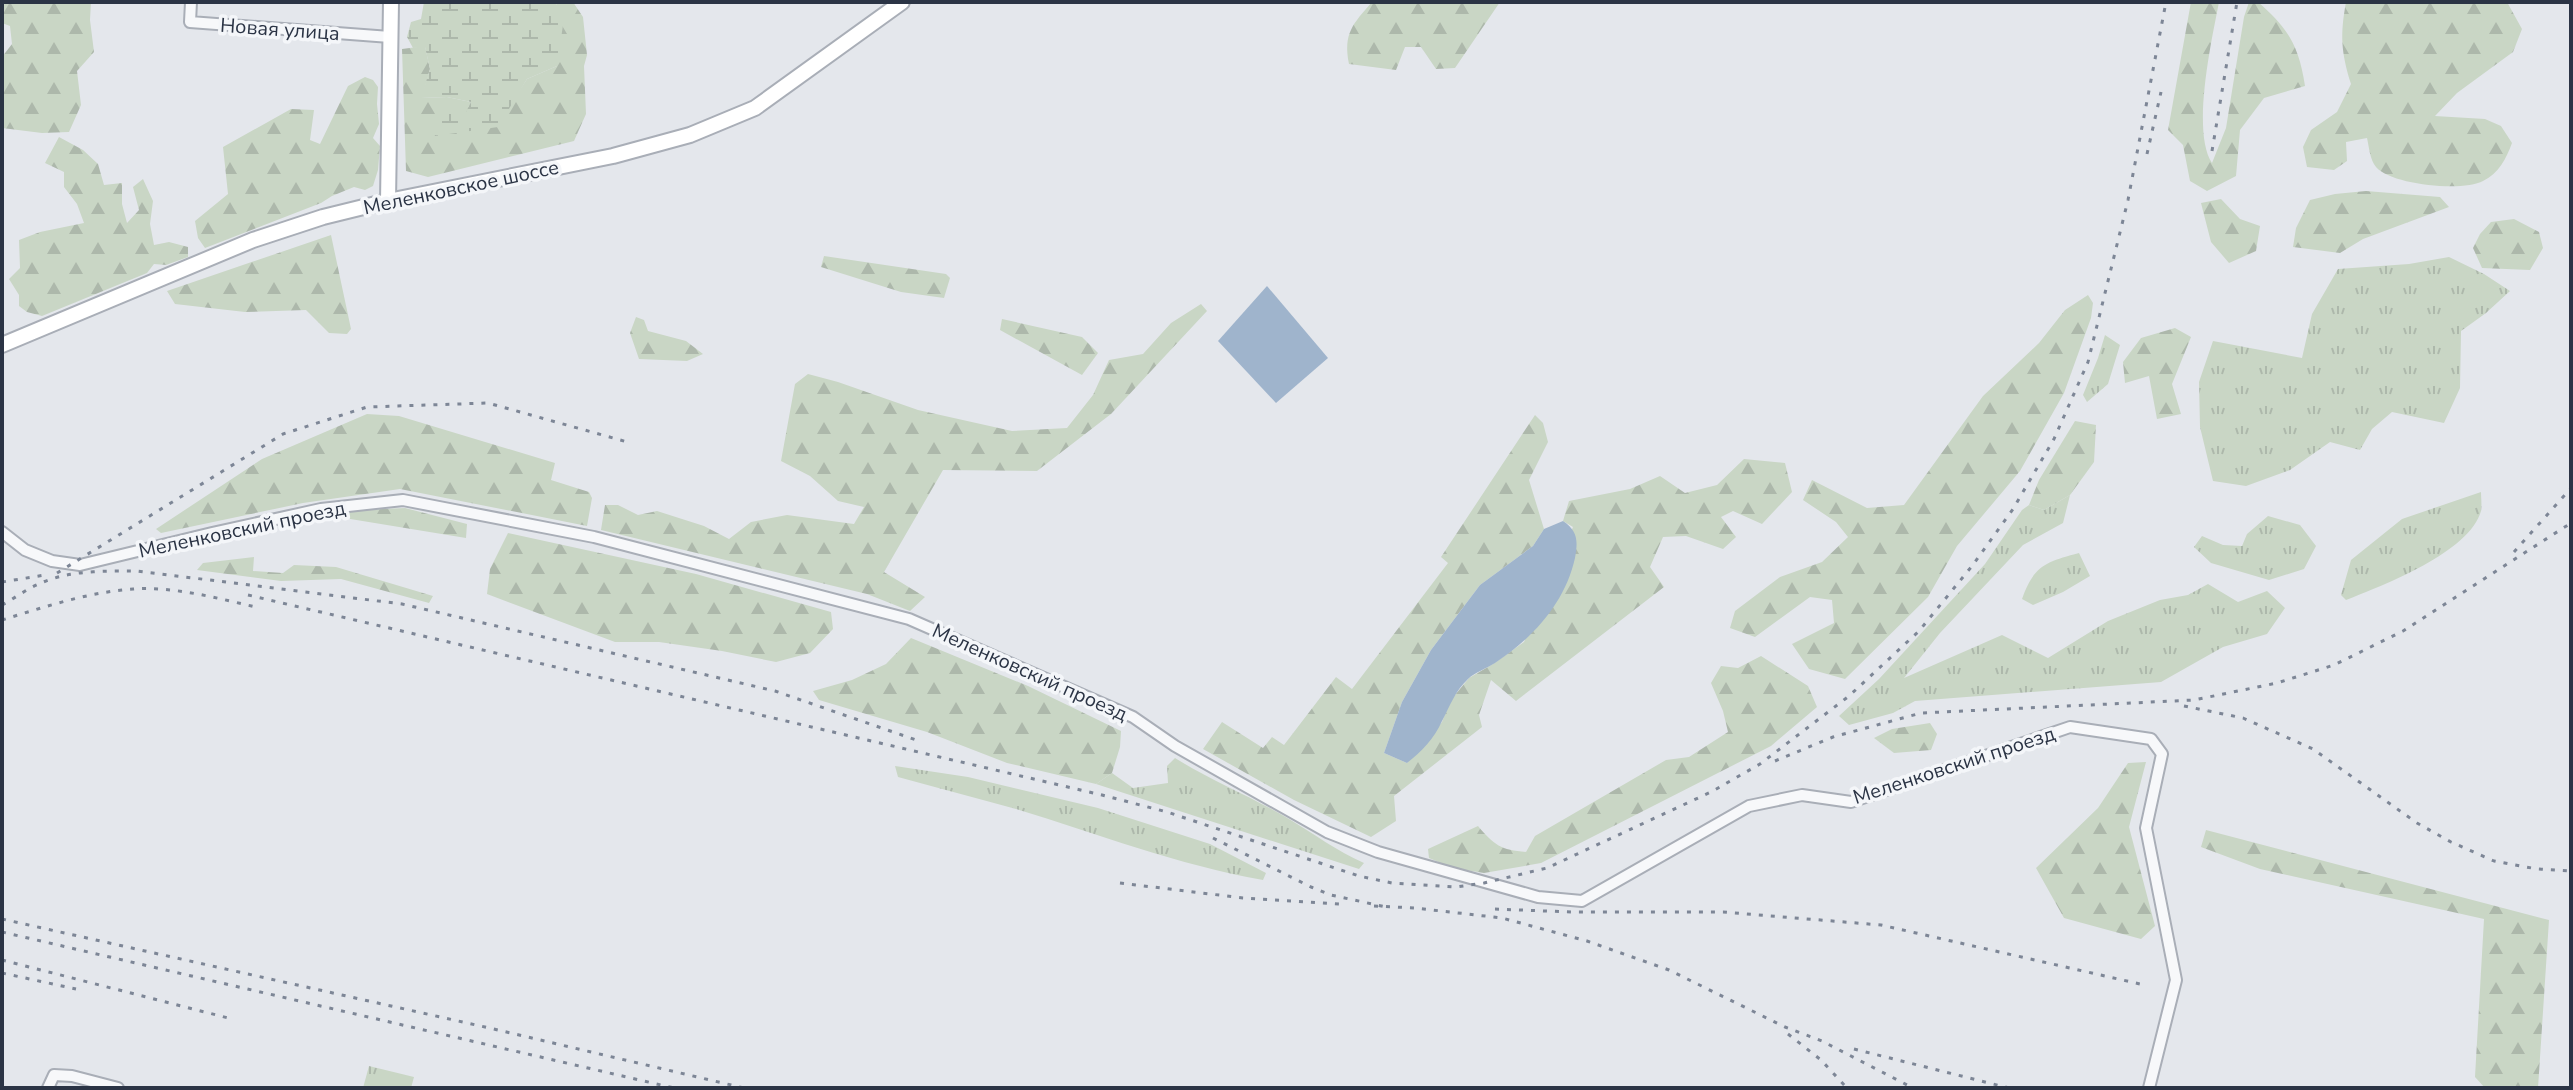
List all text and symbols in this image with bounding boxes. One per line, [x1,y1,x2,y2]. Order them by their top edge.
street label: Новая улица [219,12,341,47]
street label: Меленковское шоссе [361,154,561,221]
street label: Меленковский проезд [136,494,348,565]
street label: Меленковский проезд [928,617,1132,728]
street label: Меленковский проезд [1850,720,2059,811]

